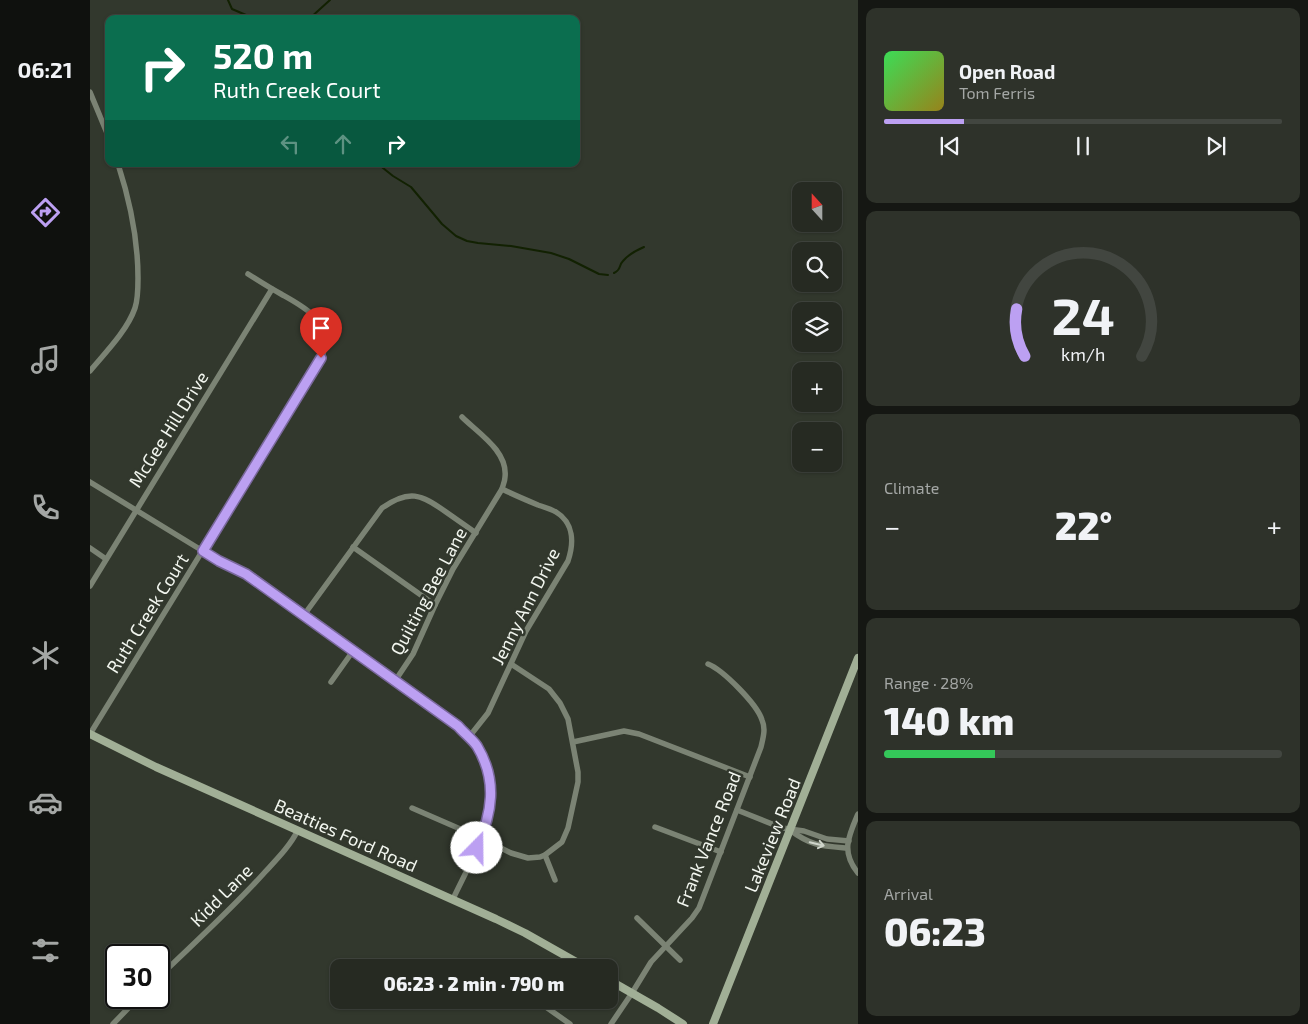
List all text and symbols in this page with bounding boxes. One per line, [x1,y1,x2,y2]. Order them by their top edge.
text: 520 m [213,34,313,76]
icon: right [130,35,195,100]
text: 06:21 [18,56,72,82]
text: Open Road [959,60,1055,83]
text: Ruth Creek Court [213,76,381,102]
text: Tom Ferris [959,83,1035,102]
icon: left [276,130,304,158]
icon: ahead [329,130,357,158]
icon: right [382,130,410,158]
icon: previous [936,132,964,160]
icon: pause [1069,132,1097,160]
icon: next [1202,132,1230,160]
north arrow [792,182,842,232]
map controls [792,182,842,472]
icon: directions [28,195,63,230]
button: search [792,242,842,292]
text: 24 [1051,283,1115,345]
button: layers [792,302,842,352]
pin [300,307,342,358]
icon: arrive [307,314,335,342]
icon: music [28,342,63,377]
text: km/h [1061,343,1105,365]
button: + [792,362,842,412]
street label: McGee Hill Drive [124,367,212,491]
button: − [792,422,842,472]
text: Climate [884,478,939,497]
icon: phone [28,490,63,525]
text: 22° [1055,502,1112,548]
text: − [884,509,900,543]
text: + [1267,509,1282,543]
street label: Quilting Bee Lane [385,523,471,659]
street label: Jenny Ann Drive [486,544,564,668]
street label: Ruth Creek Court [101,549,193,677]
icon: climate [28,638,63,673]
text: Range · 28% [884,673,973,692]
text: 140 km [884,697,1014,743]
street label: Frank Vance Road [671,768,745,910]
street label: Lakeview Road [739,775,805,895]
icon: car [28,785,63,820]
street label: Beatties Ford Road [271,794,421,876]
position arrow [450,821,502,873]
one-way arrow [808,840,824,849]
street label: Kidd Lane [185,859,257,931]
text: Arrival [884,884,933,903]
text: 06:23 [884,908,986,954]
icon: filters [28,933,63,968]
speed limit sign: 30 [105,944,170,1009]
text: 06:23 · 2 min · 790 m [384,972,564,995]

